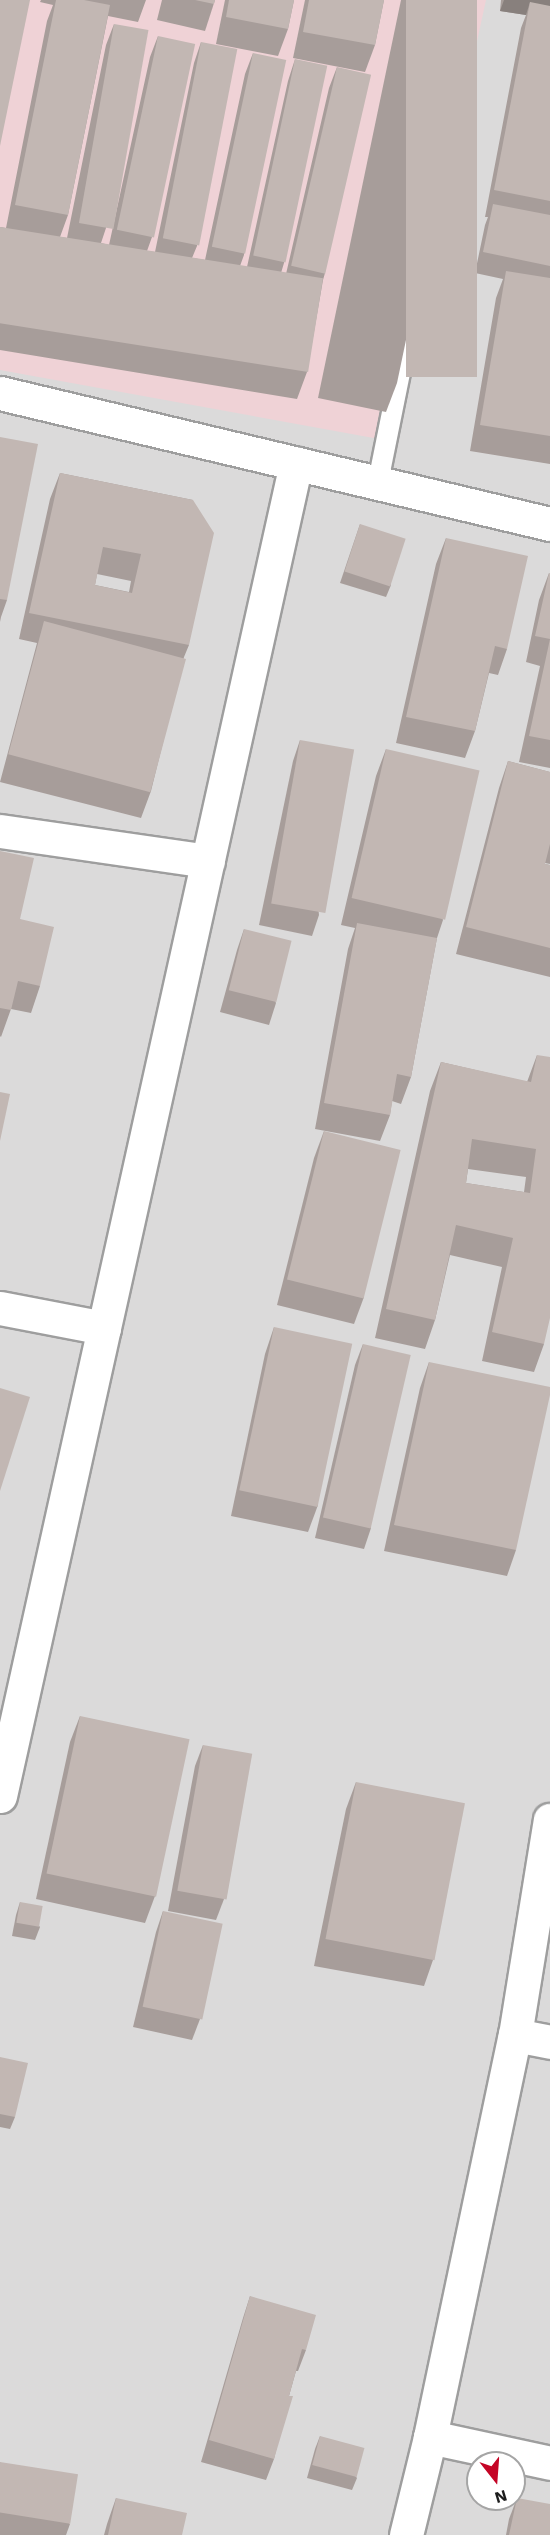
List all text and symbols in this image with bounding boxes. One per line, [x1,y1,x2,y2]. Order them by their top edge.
north arrow [466,2451,526,2511]
text: N [492,2486,509,2508]

